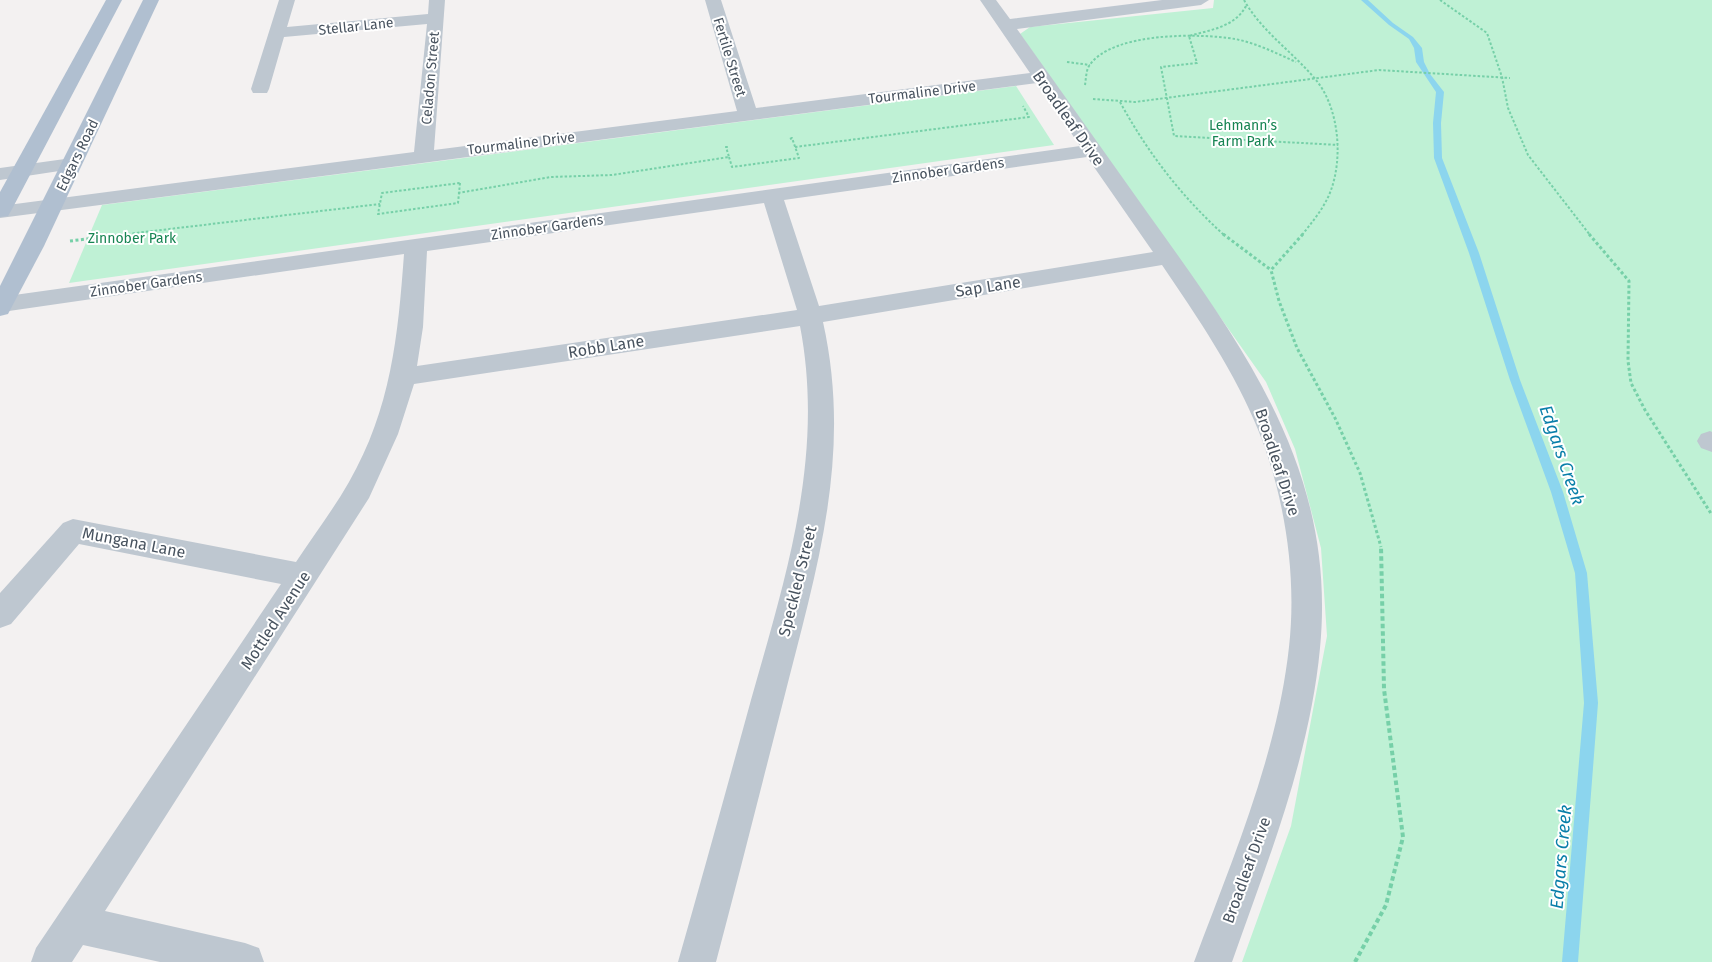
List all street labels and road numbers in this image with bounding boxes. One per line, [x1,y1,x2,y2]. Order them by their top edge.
street label: Stellar Lane [318,14,394,39]
street label: Fertile Street [709,16,750,100]
street label: Celadon Street [418,30,443,125]
street label: Broadleaf Drive [1029,67,1108,170]
street label: Tourmaline Drive [867,77,977,108]
street label: Edgars Road [53,116,102,194]
street label: Tourmaline Drive [466,128,576,159]
street label: Zinnober Gardens [891,154,1006,187]
street label: Zinnober Gardens [490,211,605,244]
street label: Zinnober Gardens [89,268,204,301]
street label: Sap Lane [954,272,1022,301]
street label: Robb Lane [567,331,645,362]
street label: Broadleaf Drive [1251,406,1304,518]
street label: Mungana Lane [81,523,187,562]
street label: Speckled Street [775,524,820,638]
street label: Mottled Avenue [237,568,314,673]
street label: Broadleaf Drive [1218,814,1275,926]

